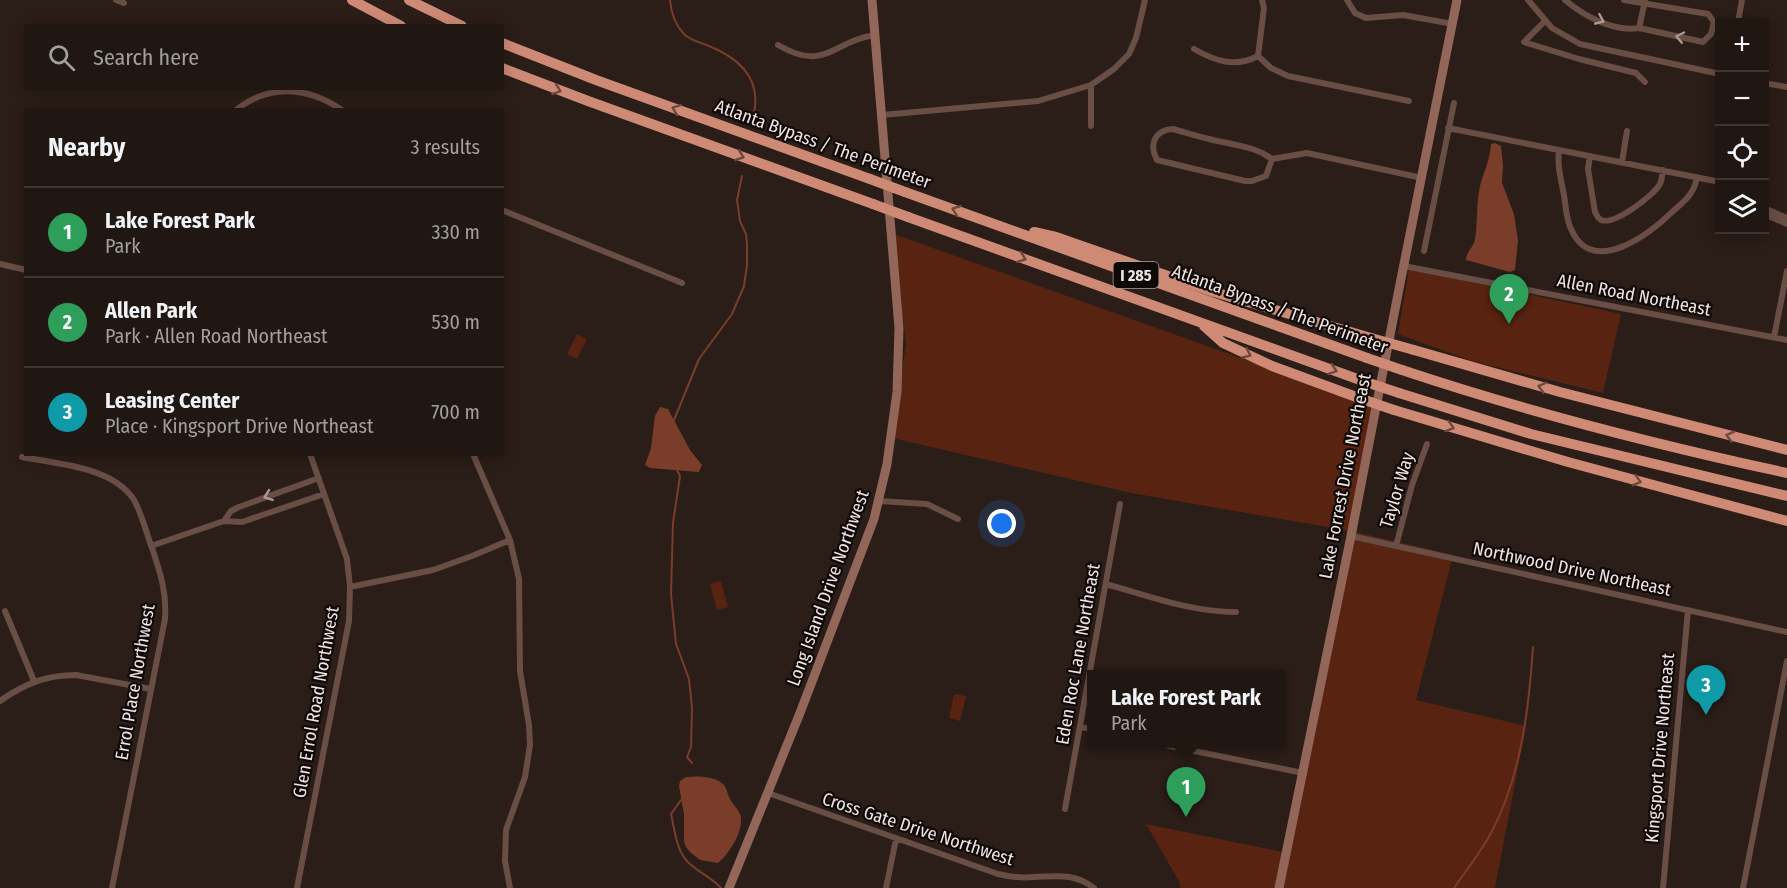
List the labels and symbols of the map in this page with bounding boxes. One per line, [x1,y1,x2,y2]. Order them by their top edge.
one-way arrow [1594,13,1605,25]
one-way arrow [1675,31,1685,44]
one-way arrow [551,82,562,95]
street label: Atlanta Bypass / The Perimeter [712,95,935,194]
one-way arrow [672,104,683,116]
one-way arrow [734,149,745,162]
one-way arrow [951,205,962,218]
one-way arrow [1016,251,1027,264]
street label: Atlanta Bypass / The Perimeter [1169,260,1392,359]
road number: I 285 [1114,262,1158,288]
street label: Allen Road Northeast [1555,269,1713,321]
pin: 2 [1490,274,1528,324]
one-way arrow [1241,347,1252,359]
one-way arrow [1327,363,1338,376]
street label: Lake Forrest Drive Northeast [1314,371,1376,581]
one-way arrow [1537,382,1548,394]
one-way arrow [1444,420,1455,432]
one-way arrow [1725,431,1735,444]
street label: Taylor Way [1375,449,1419,531]
one-way arrow [1632,474,1642,486]
street label: Long Island Drive Northwest [782,487,874,689]
one-way arrow [264,488,274,501]
your location [987,509,1016,538]
street label: Northwood Drive Northeast [1471,537,1673,601]
street label: Eden Roc Lane Northeast [1051,562,1105,746]
street label: Errol Place Northwest [110,602,160,762]
street label: Glen Errol Road Northwest [288,604,344,800]
street label: Kingsport Drive Northeast [1641,652,1679,844]
pin: 3 [1686,666,1726,715]
pin: 1 [1166,768,1206,817]
street label: Cross Gate Drive Northwest [819,788,1017,870]

